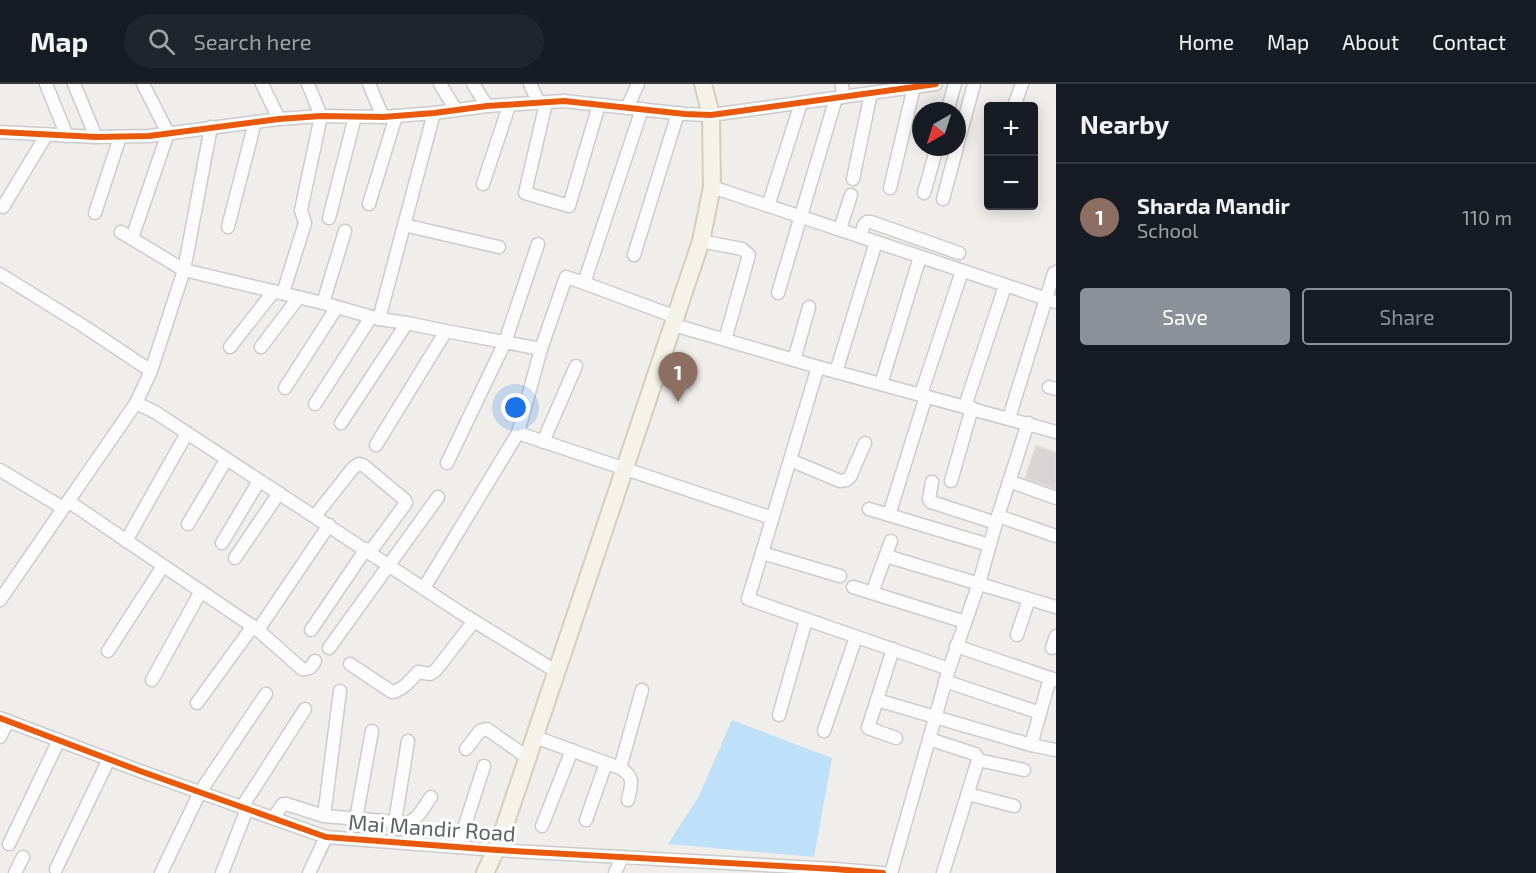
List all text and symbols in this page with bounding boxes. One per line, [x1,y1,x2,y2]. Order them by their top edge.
search box [124,14,544,68]
text: Map [30,24,88,58]
icon: search [145,25,178,58]
text: Search here [193,28,312,54]
text: Home [1178,29,1234,54]
text: Map [1267,29,1309,54]
text: About [1342,29,1399,54]
text: Contact [1432,29,1506,54]
north arrow [912,102,966,156]
map controls [984,102,1038,210]
button: + [984,102,1038,156]
text: Nearby [1080,108,1169,139]
button: − [984,156,1038,210]
text: Sharda Mandir [1137,192,1290,218]
text: 1 [1095,205,1104,229]
text: 110 m [1462,205,1512,229]
text: School [1137,218,1198,242]
button: Save [1080,288,1290,345]
button: Share [1302,288,1512,345]
pin: 1 [658,352,698,402]
your location [501,393,530,422]
street label: Mai Mandir Road [347,808,517,846]

